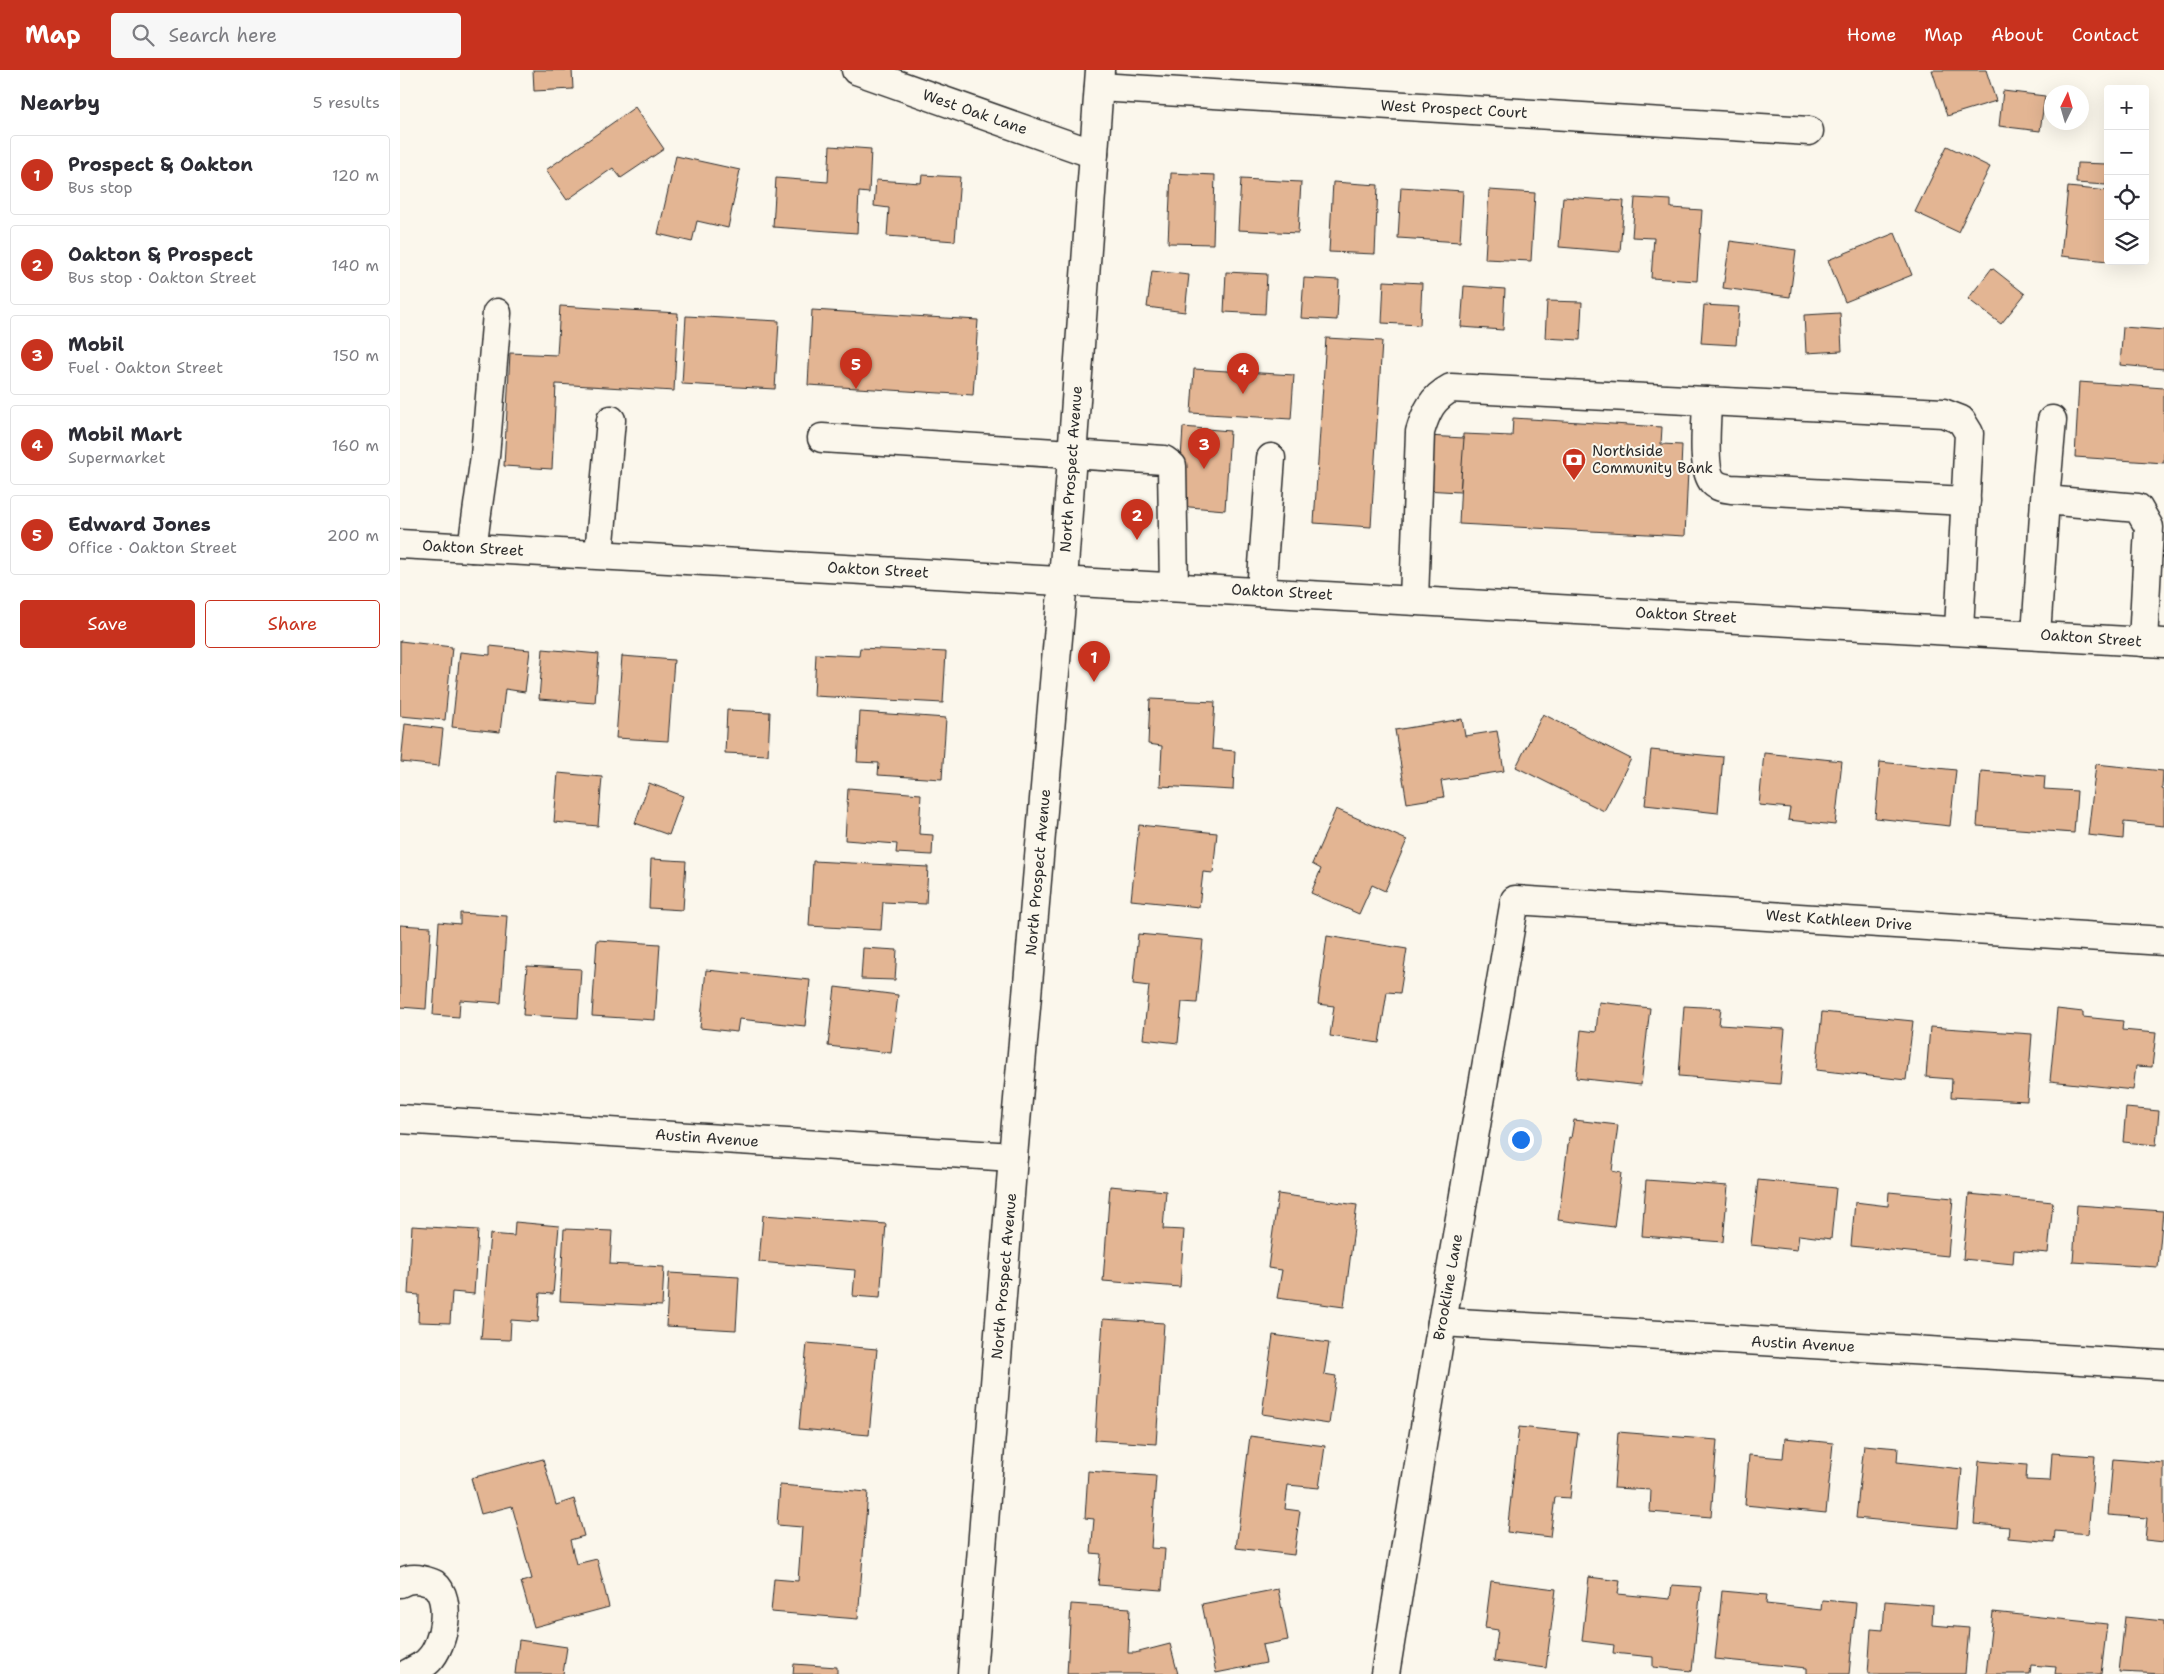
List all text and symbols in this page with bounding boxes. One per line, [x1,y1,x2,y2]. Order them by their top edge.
search box [111,13,461,58]
text: Map [25,19,81,51]
icon: search [129,21,157,49]
text: Search here [169,23,277,48]
text: Home [1847,23,1896,47]
text: Map [1924,23,1963,47]
text: About [1991,23,2044,47]
text: Contact [2072,23,2139,47]
street label: West Oak Lane [920,85,1030,139]
north arrow [2044,85,2089,130]
map controls [2104,85,2149,265]
button: + [2104,85,2149,130]
text: Nearby [20,89,100,117]
text: 5 results [313,92,380,113]
street label: West Prospect Court [1380,95,1528,123]
button: − [2104,130,2149,175]
text: Prospect & Oakton [68,152,253,177]
text: 1 [33,165,41,186]
text: 120 m [332,165,379,186]
button: locate [2104,175,2149,220]
text: Bus stop [68,177,133,198]
button: layers [2104,220,2149,265]
text: Oakton & Prospect [68,242,253,267]
text: 2 [31,255,43,276]
text: 140 m [332,255,379,276]
text: Bus stop · Oakton Street [68,267,257,288]
text: Mobil [68,332,124,357]
text: 3 [31,345,43,366]
text: 150 m [332,345,379,366]
pin: 5 [840,348,872,389]
pin: 4 [1227,353,1259,394]
text: Fuel · Oakton Street [68,357,223,378]
street label: North Prospect Avenue [1055,385,1087,553]
text: Mobil Mart [68,422,182,447]
pin: 3 [1188,428,1220,469]
text: 4 [31,435,43,456]
text: 160 m [332,435,379,456]
place label: Northside Community Bank [1592,441,1713,478]
text: Supermarket [68,447,165,468]
bank icon: Northside Community Bank [1561,447,1587,481]
pin: 2 [1121,499,1153,540]
text: Edward Jones [68,512,211,537]
text: 5 [32,525,42,546]
text: 200 m [327,525,379,546]
street label: Oakton Street [422,535,524,561]
text: Office · Oakton Street [68,537,237,558]
street label: Oakton Street [827,557,929,583]
street label: Oakton Street [1231,579,1333,605]
button: Save [20,600,195,648]
button: Share [205,600,380,648]
street label: Oakton Street [1635,602,1737,628]
street label: Oakton Street [2040,624,2142,652]
pin: 1 [1078,641,1110,682]
street label: North Prospect Avenue [1021,788,1055,956]
street label: West Kathleen Drive [1765,905,1913,935]
street label: Austin Avenue [654,1124,760,1152]
your location [1508,1127,1534,1153]
street label: North Prospect Avenue [987,1192,1021,1360]
street label: Brookline Lane [1429,1232,1467,1342]
street label: Austin Avenue [1751,1331,1855,1357]

